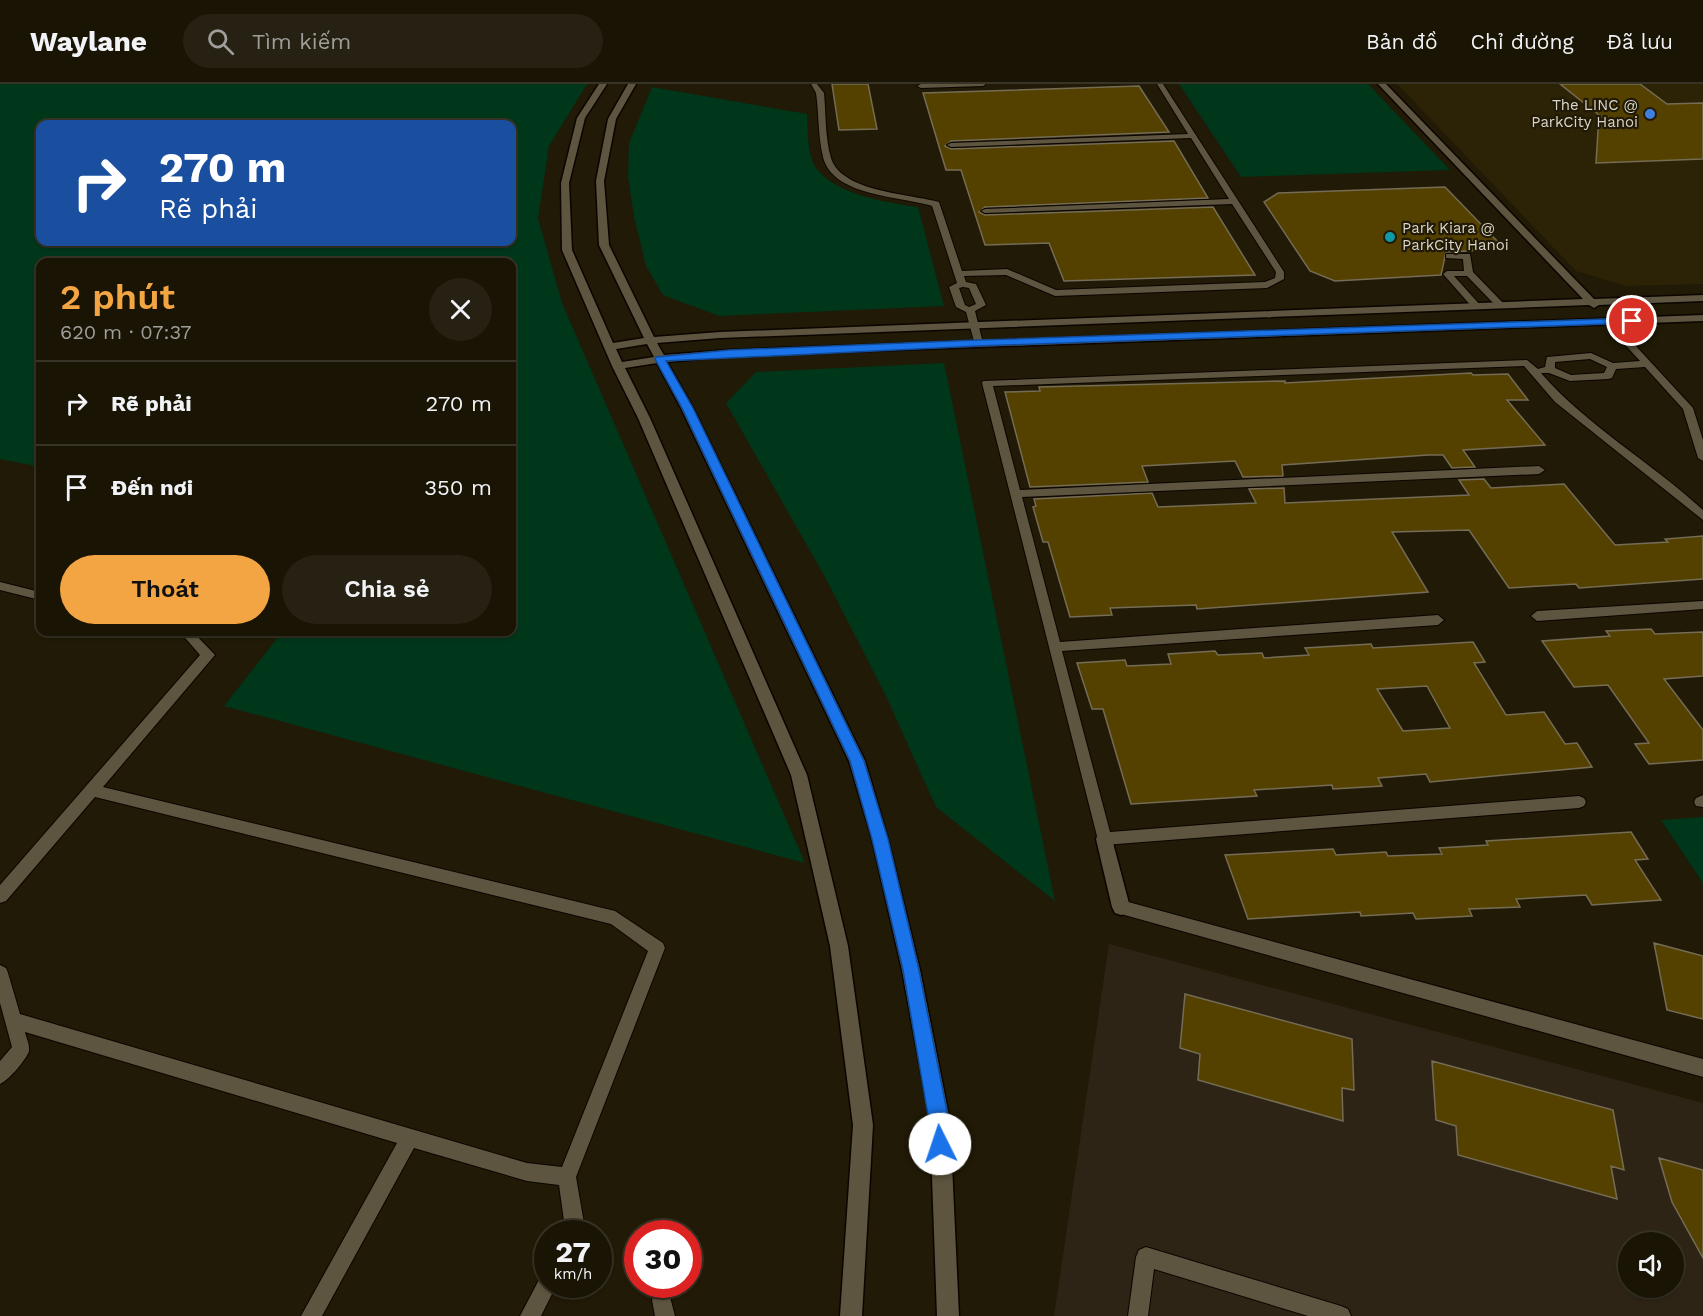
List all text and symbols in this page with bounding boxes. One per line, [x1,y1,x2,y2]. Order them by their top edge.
search box [183,14,603,68]
text: Waylane [30,25,147,58]
icon: search [204,25,237,58]
text: Tìm kiếm [252,29,351,54]
text: Bản đồ [1366,29,1438,54]
text: Chỉ đường [1471,29,1574,54]
text: Đã lưu [1607,29,1673,54]
place label: The LINC @ ParkCity Hanoi [1531,96,1638,131]
marker: The LINC @ ParkCity Hanoi [1643,107,1657,121]
text: 270 m [159,143,286,192]
icon: right [60,144,138,222]
text: Rẽ phải [159,193,257,225]
place label: Park Kiara @ ParkCity Hanoi [1402,219,1509,254]
marker: Park Kiara @ ParkCity Hanoi [1383,230,1397,244]
text: 2 phút [60,276,175,318]
button: close [429,278,492,341]
pin [1606,295,1657,346]
icon: arrive [1615,304,1648,337]
text: 620 m · 07:37 [60,320,192,344]
icon: right [60,387,93,420]
text: Rẽ phải [111,391,192,416]
text: 270 m [426,391,492,416]
icon: arrive [60,471,93,504]
text: Đến nơi [111,475,193,500]
text: 350 m [424,475,492,500]
button: Thoát [60,555,270,624]
button: Chia sẻ [282,555,492,624]
position arrow [908,1112,972,1176]
speed limit sign: 30 [624,1220,702,1298]
map controls [1618,1232,1684,1298]
button: sound [1618,1232,1684,1298]
text: 27 [555,1234,591,1269]
text: km/h [554,1265,592,1283]

